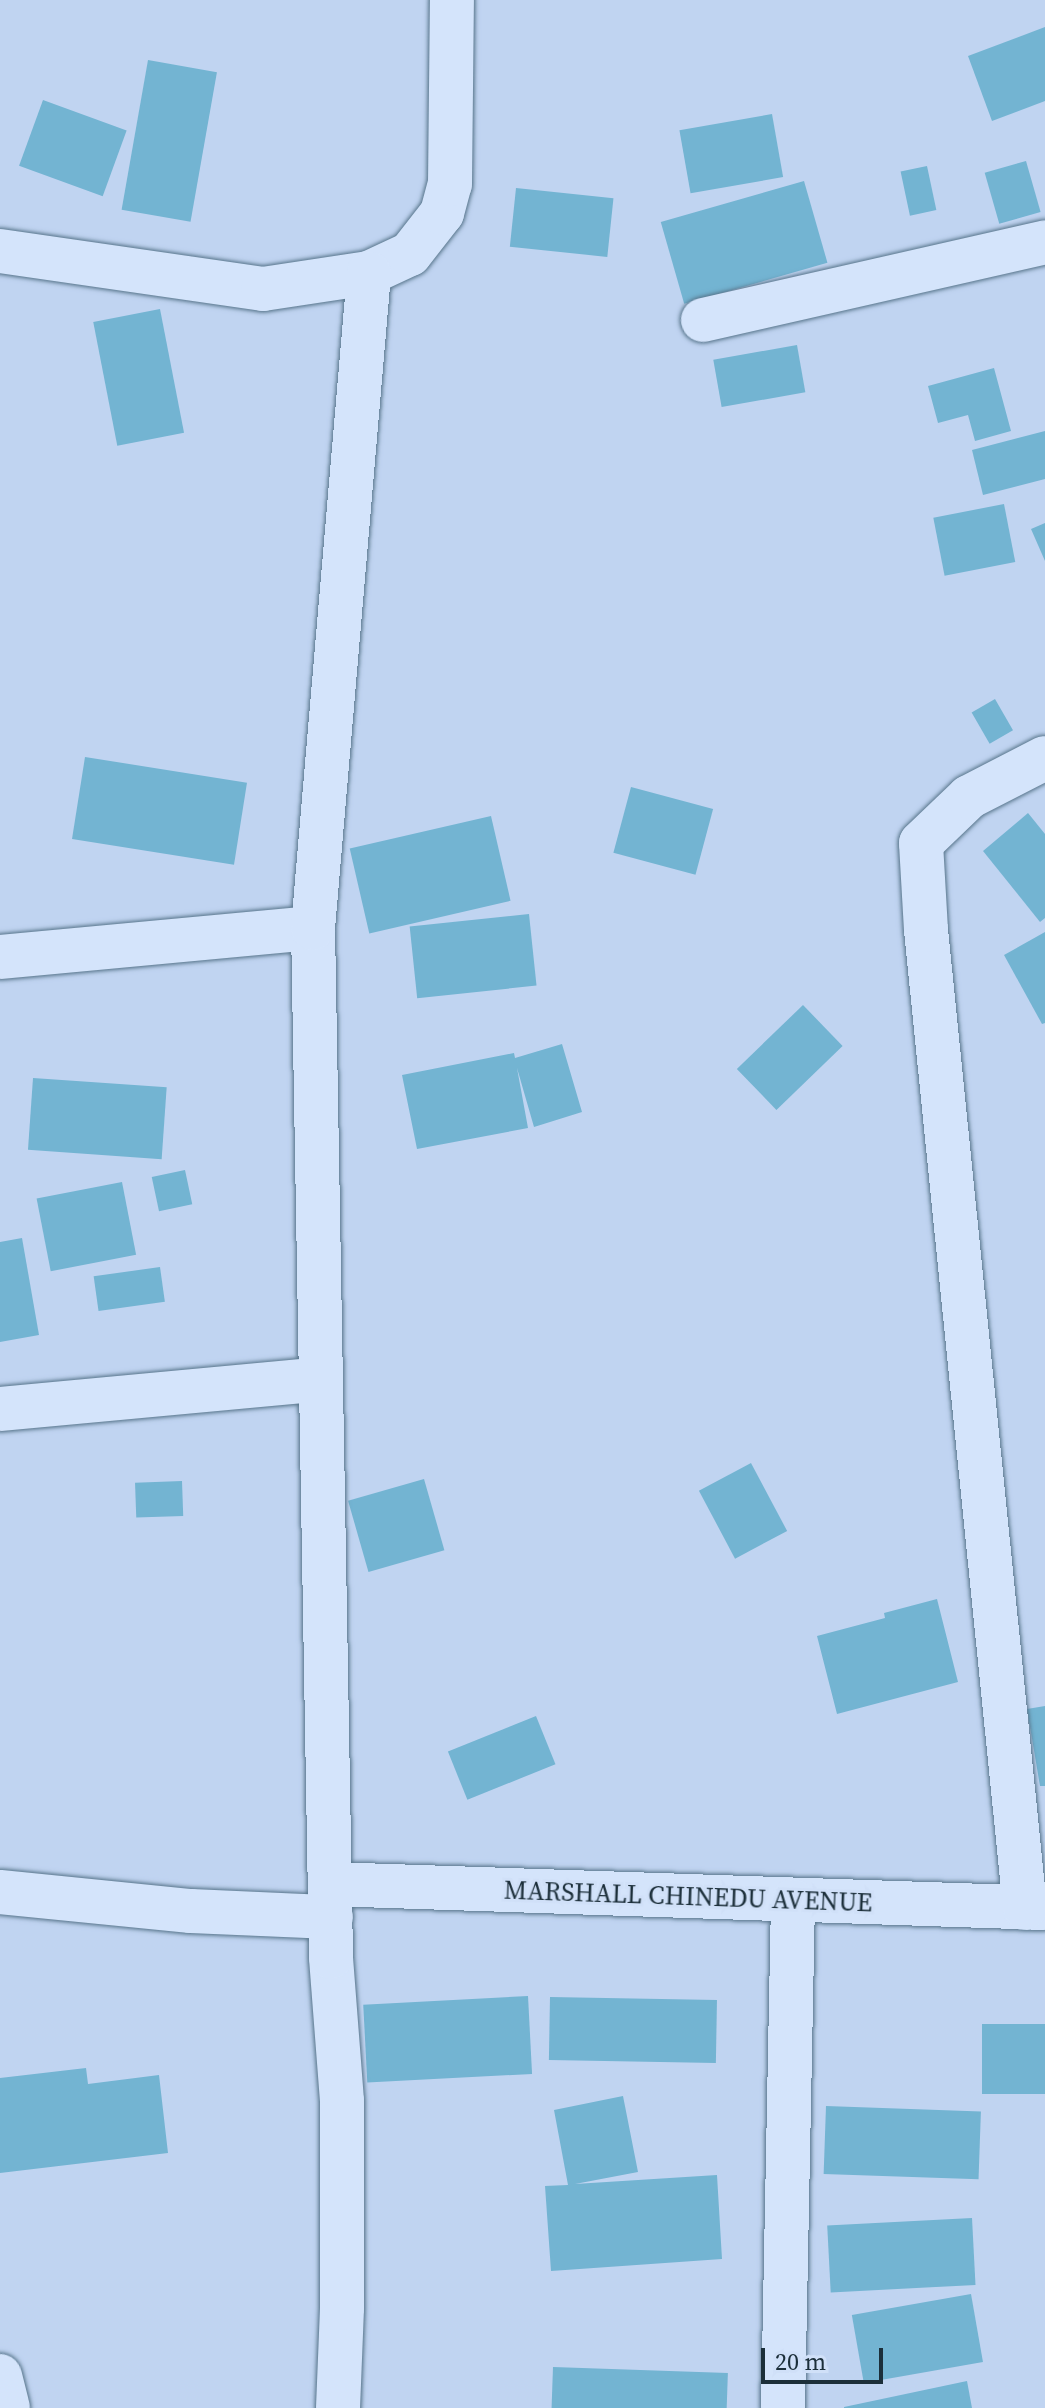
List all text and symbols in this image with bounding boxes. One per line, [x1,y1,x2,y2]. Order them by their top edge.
street label: MARSHALL CHINEDU AVENUE [503,1875,873,1919]
scale bar [765,2332,887,2382]
text: 20 m [775,2345,826,2378]

